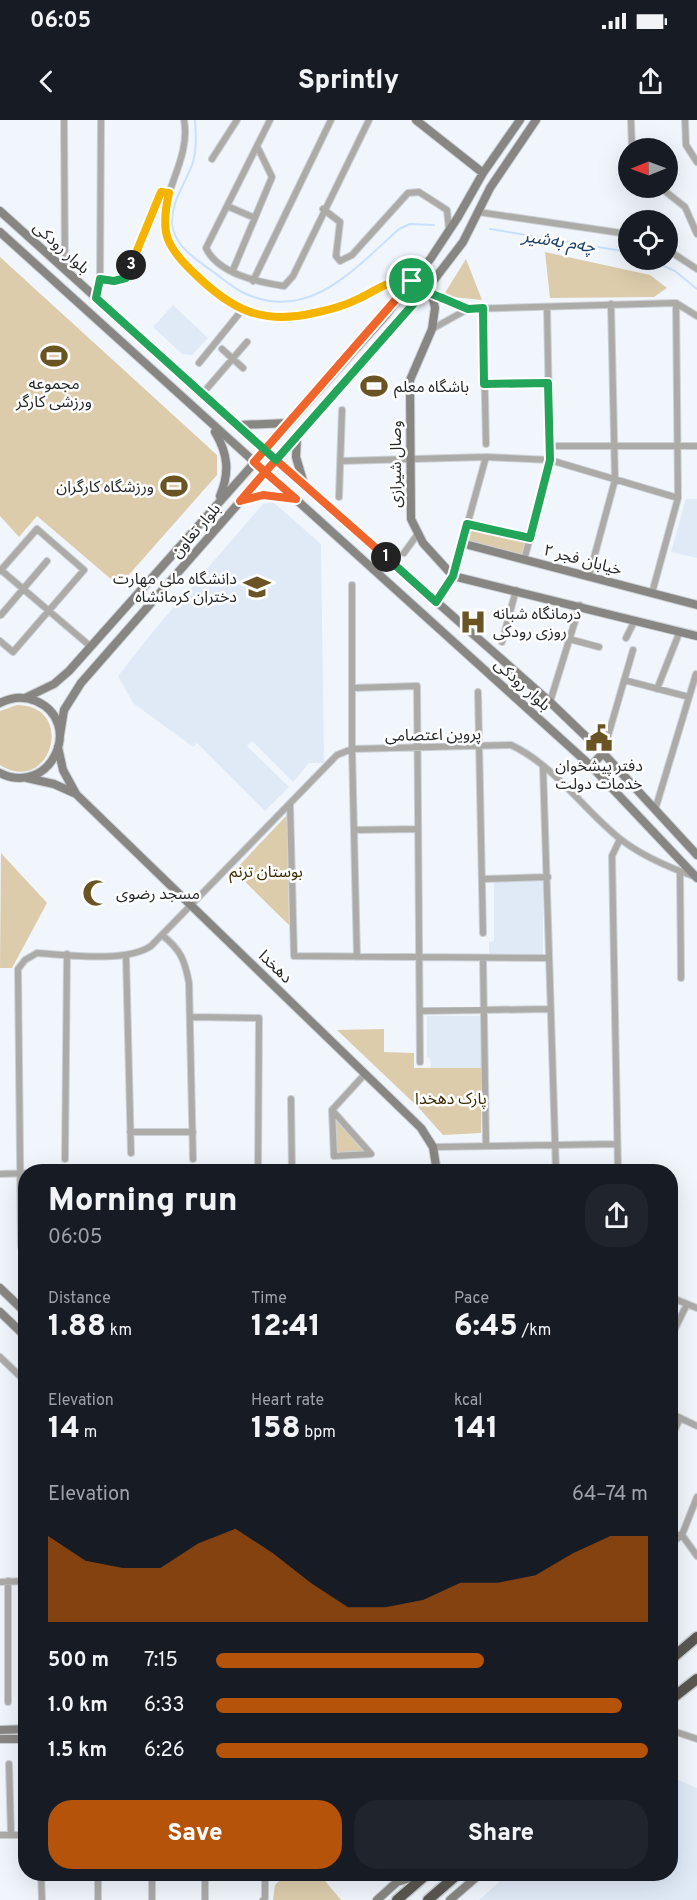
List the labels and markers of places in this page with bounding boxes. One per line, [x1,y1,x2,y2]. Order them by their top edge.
pin: 3 [116,250,146,280]
pin [386,255,437,306]
sports icon: مجموعه ورزشی کارگر [39,341,69,371]
sports icon: باشگاه معلم [359,371,389,401]
place label: مجموعه ورزشی کارگر [15,375,92,413]
place label: باشگاه معلم [394,378,469,399]
sports icon: ورزشگاه کارگران [159,471,189,501]
place label: ورزشگاه کارگران [56,478,154,498]
pin: 1 [371,542,401,572]
place label: دانشگاه ملی مهارت دختران کرمانشاه [113,570,237,608]
school or university icon: دانشگاه ملی مهارت دختران کرمانشاه [242,572,272,602]
place label: درمانگاه شبانه روزی رودکی [493,605,581,643]
hospital icon: درمانگاه شبانه روزی رودکی [458,607,488,637]
public building icon: دفتر پیشخوان خدمات دولت [584,723,614,753]
place label: دفتر پیشخوان خدمات دولت [555,757,643,795]
mosque icon: مسجد رضوی [81,878,111,908]
place label: مسجد رضوی [116,885,200,905]

